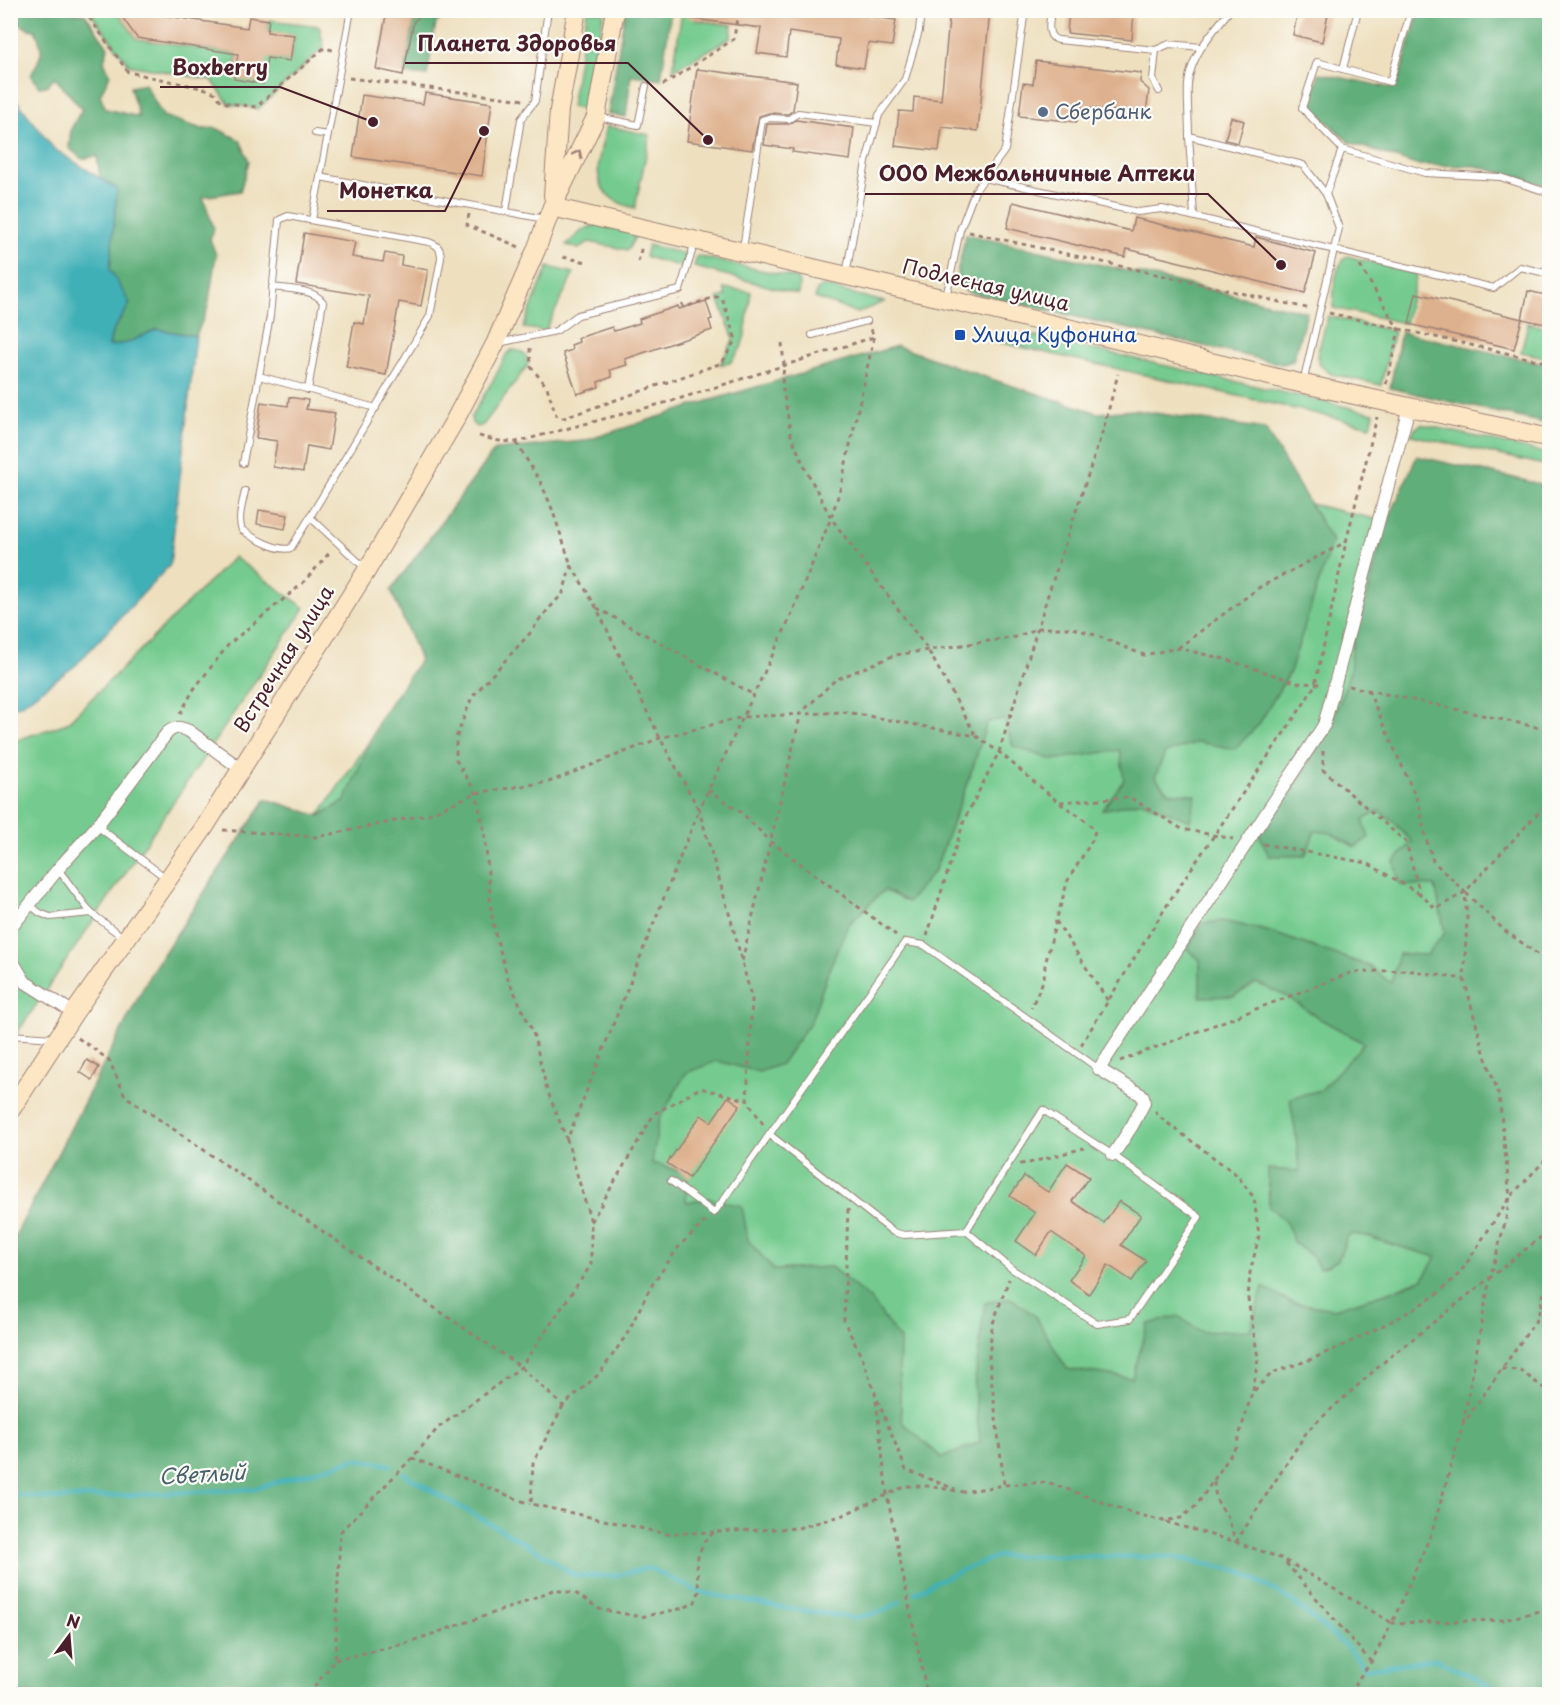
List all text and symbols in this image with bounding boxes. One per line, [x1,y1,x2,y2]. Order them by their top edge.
callout: Планета Здоровья [405,24,628,63]
text: Планета Здоровья [418,26,616,58]
callout: Boxberry [160,48,280,87]
text: Boxberry [172,50,268,82]
place label: Сбербанк [1055,96,1152,126]
marker: Сбербанк [1036,105,1050,119]
one-way arrow [571,150,582,161]
callout: ООО Межбольничные Аптеки [865,155,1208,194]
text: ООО Межбольничные Аптеки [879,156,1195,188]
callout: Монетка [327,172,445,211]
text: Монетка [339,173,433,205]
street label: Подлесная улица [900,250,1073,318]
place label: Улица Куфонина [972,319,1137,349]
marker: Улица Куфонина [953,328,967,342]
street label: Встречная улица [226,579,341,738]
water label: Светлый [158,1455,249,1491]
north arrow [39,1606,99,1666]
text: N [64,1607,83,1634]

